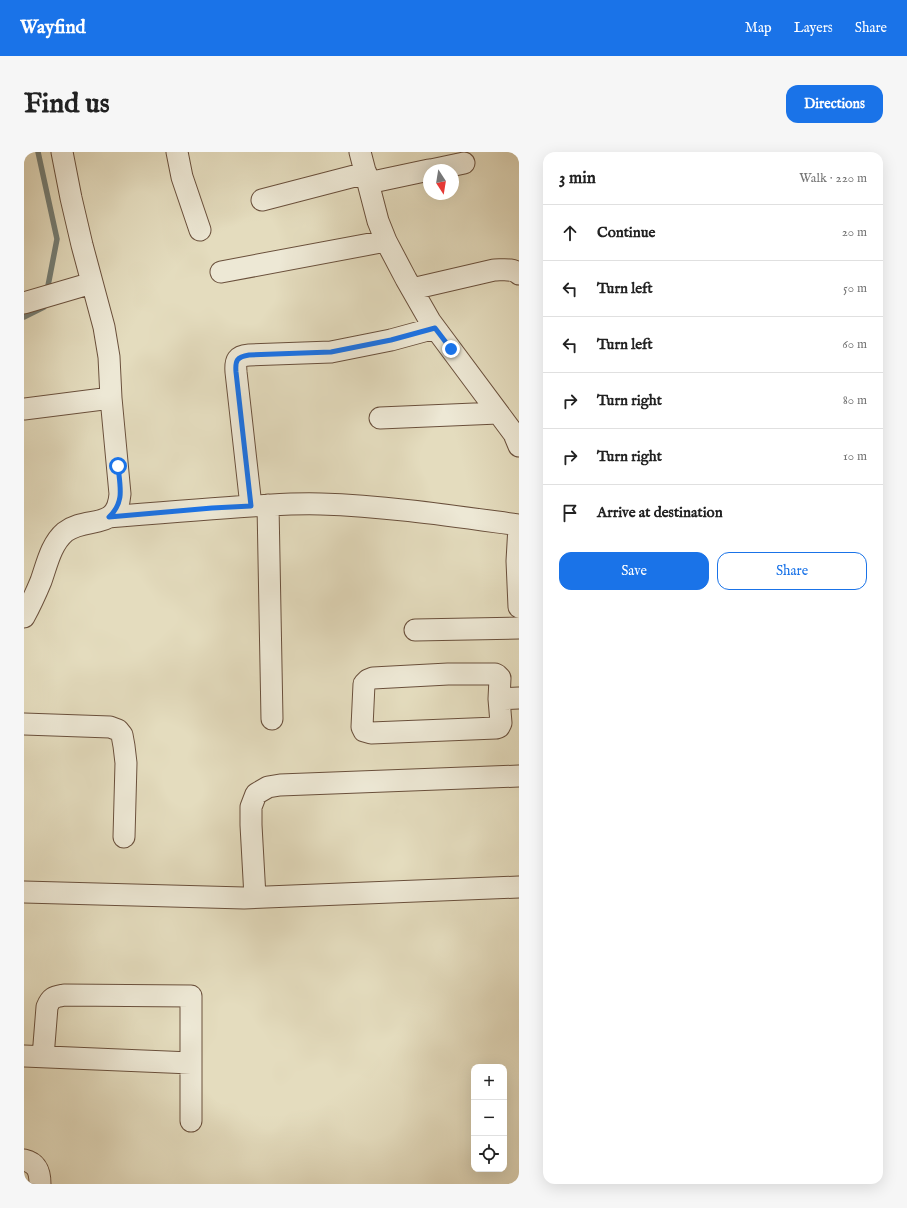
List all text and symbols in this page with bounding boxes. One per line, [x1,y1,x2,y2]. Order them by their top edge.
text: Wayfind [20,16,86,40]
text: Map [745,19,772,37]
text: Layers [794,19,833,37]
text: Share [855,19,887,37]
button: Directions [786,85,883,123]
text: Find us [24,87,110,122]
north arrow [423,164,459,200]
text: 3 min [559,168,596,189]
text: Walk · 220 m [799,170,867,187]
icon: ahead [559,222,581,244]
text: Continue [597,223,655,242]
text: 20 m [842,224,867,241]
icon: left [559,278,581,300]
text: Turn left [597,279,653,298]
text: 50 m [843,280,867,297]
icon: left [559,334,581,356]
text: Turn left [597,335,653,354]
text: 60 m [842,336,867,353]
route end [442,340,460,358]
icon: right [559,390,581,412]
text: Turn right [597,391,662,410]
text: 80 m [843,392,867,409]
icon: right [559,446,581,468]
text: Turn right [597,447,662,466]
text: 10 m [843,448,867,465]
route start [109,457,127,475]
icon: arrive [559,502,581,524]
text: Arrive at destination [597,503,723,522]
button: Save [559,552,709,590]
button: Share [717,552,867,590]
map controls [471,1064,507,1172]
button: + [471,1064,507,1100]
button: − [471,1100,507,1136]
button: locate [471,1136,507,1172]

